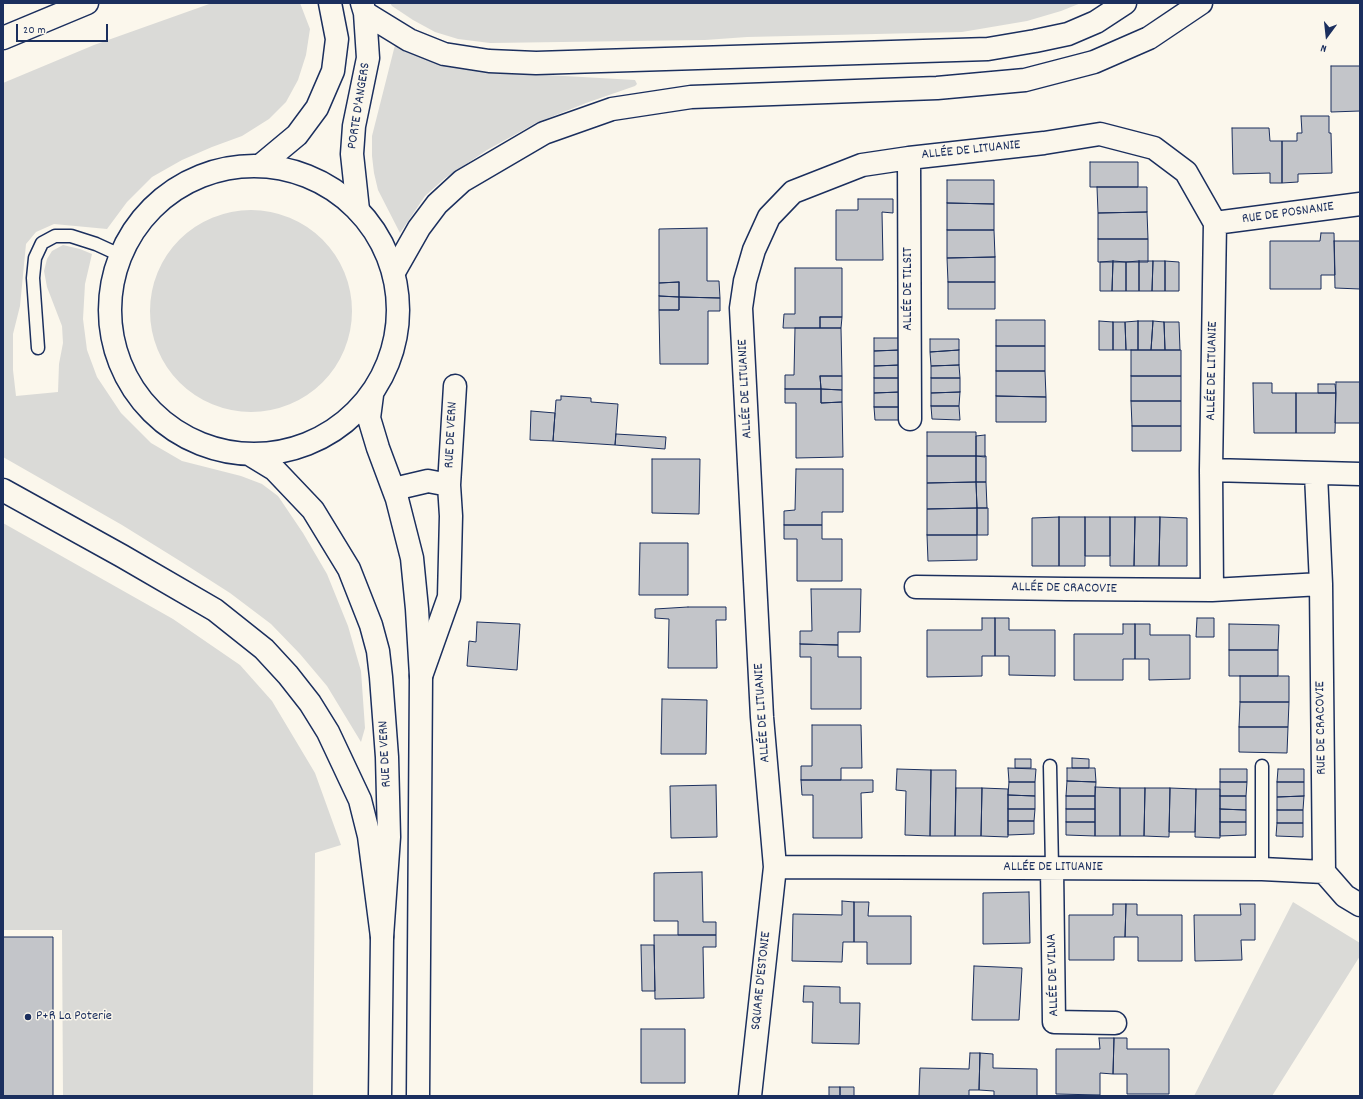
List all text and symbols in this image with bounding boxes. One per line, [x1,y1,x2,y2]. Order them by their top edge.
scale bar [18,16,110,42]
north arrow [1307,16,1347,56]
text: 20 m [23,22,46,39]
text: N [1319,39,1329,56]
street label: PORTE D'ANGERS [345,62,375,150]
street label: ALLÉE DE LITUANIE [921,137,1021,165]
street label: RUE DE POSNANIE [1241,199,1335,229]
street label: ALLÉE DE TILSIT [901,247,917,331]
street label: ALLÉE DE LITUANIE [1204,321,1222,421]
street label: ALLÉE DE LITUANIE [735,339,757,439]
street label: RUE DE VERN [442,401,462,469]
street label: ALLÉE DE CRACOVIE [1011,580,1117,598]
street label: ALLÉE DE LITUANIE [751,663,775,763]
street label: RUE DE CRACOVIE [1313,681,1331,775]
street label: RUE DE VERN [376,720,396,788]
street label: ALLÉE DE LITUANIE [1003,860,1103,876]
street label: SQUARE D'ESTONIE [748,931,776,1031]
street label: ALLÉE DE VILNA [1044,933,1064,1017]
place label: P+R La Poterie [36,1009,112,1025]
marker: P+R La Poterie [23,1012,33,1022]

